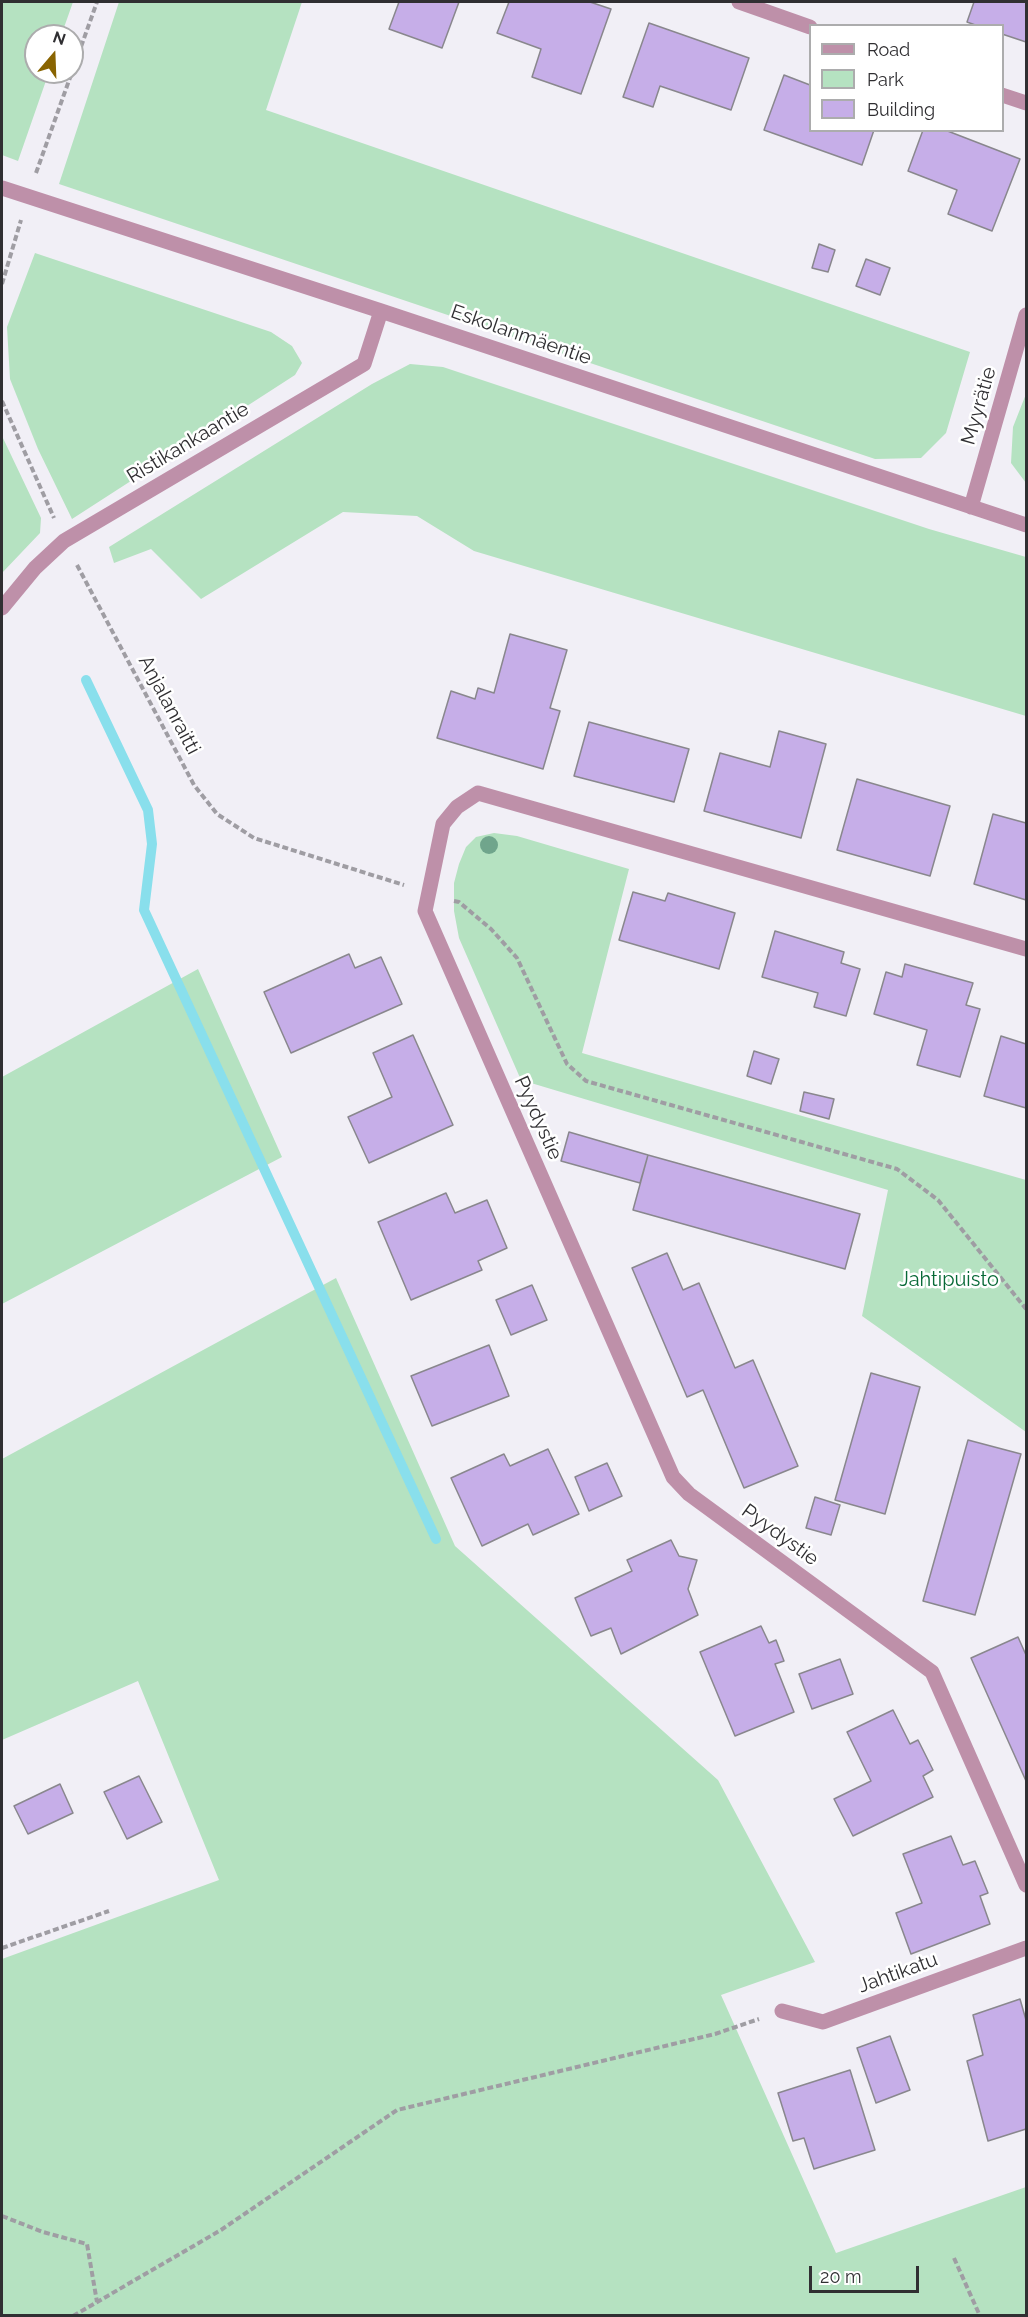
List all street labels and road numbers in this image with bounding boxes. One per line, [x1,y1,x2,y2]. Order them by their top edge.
street label: Eskolanmäentie [448,300,594,370]
street label: Myyrätie [956,364,1002,448]
street label: Ristikankaantie [123,397,253,489]
street label: Anjalanraitti [133,651,205,759]
street label: Pyydystie [509,1072,567,1164]
street label: Pyydystie [737,1499,823,1571]
street label: Jahtikatu [855,1948,941,1998]

